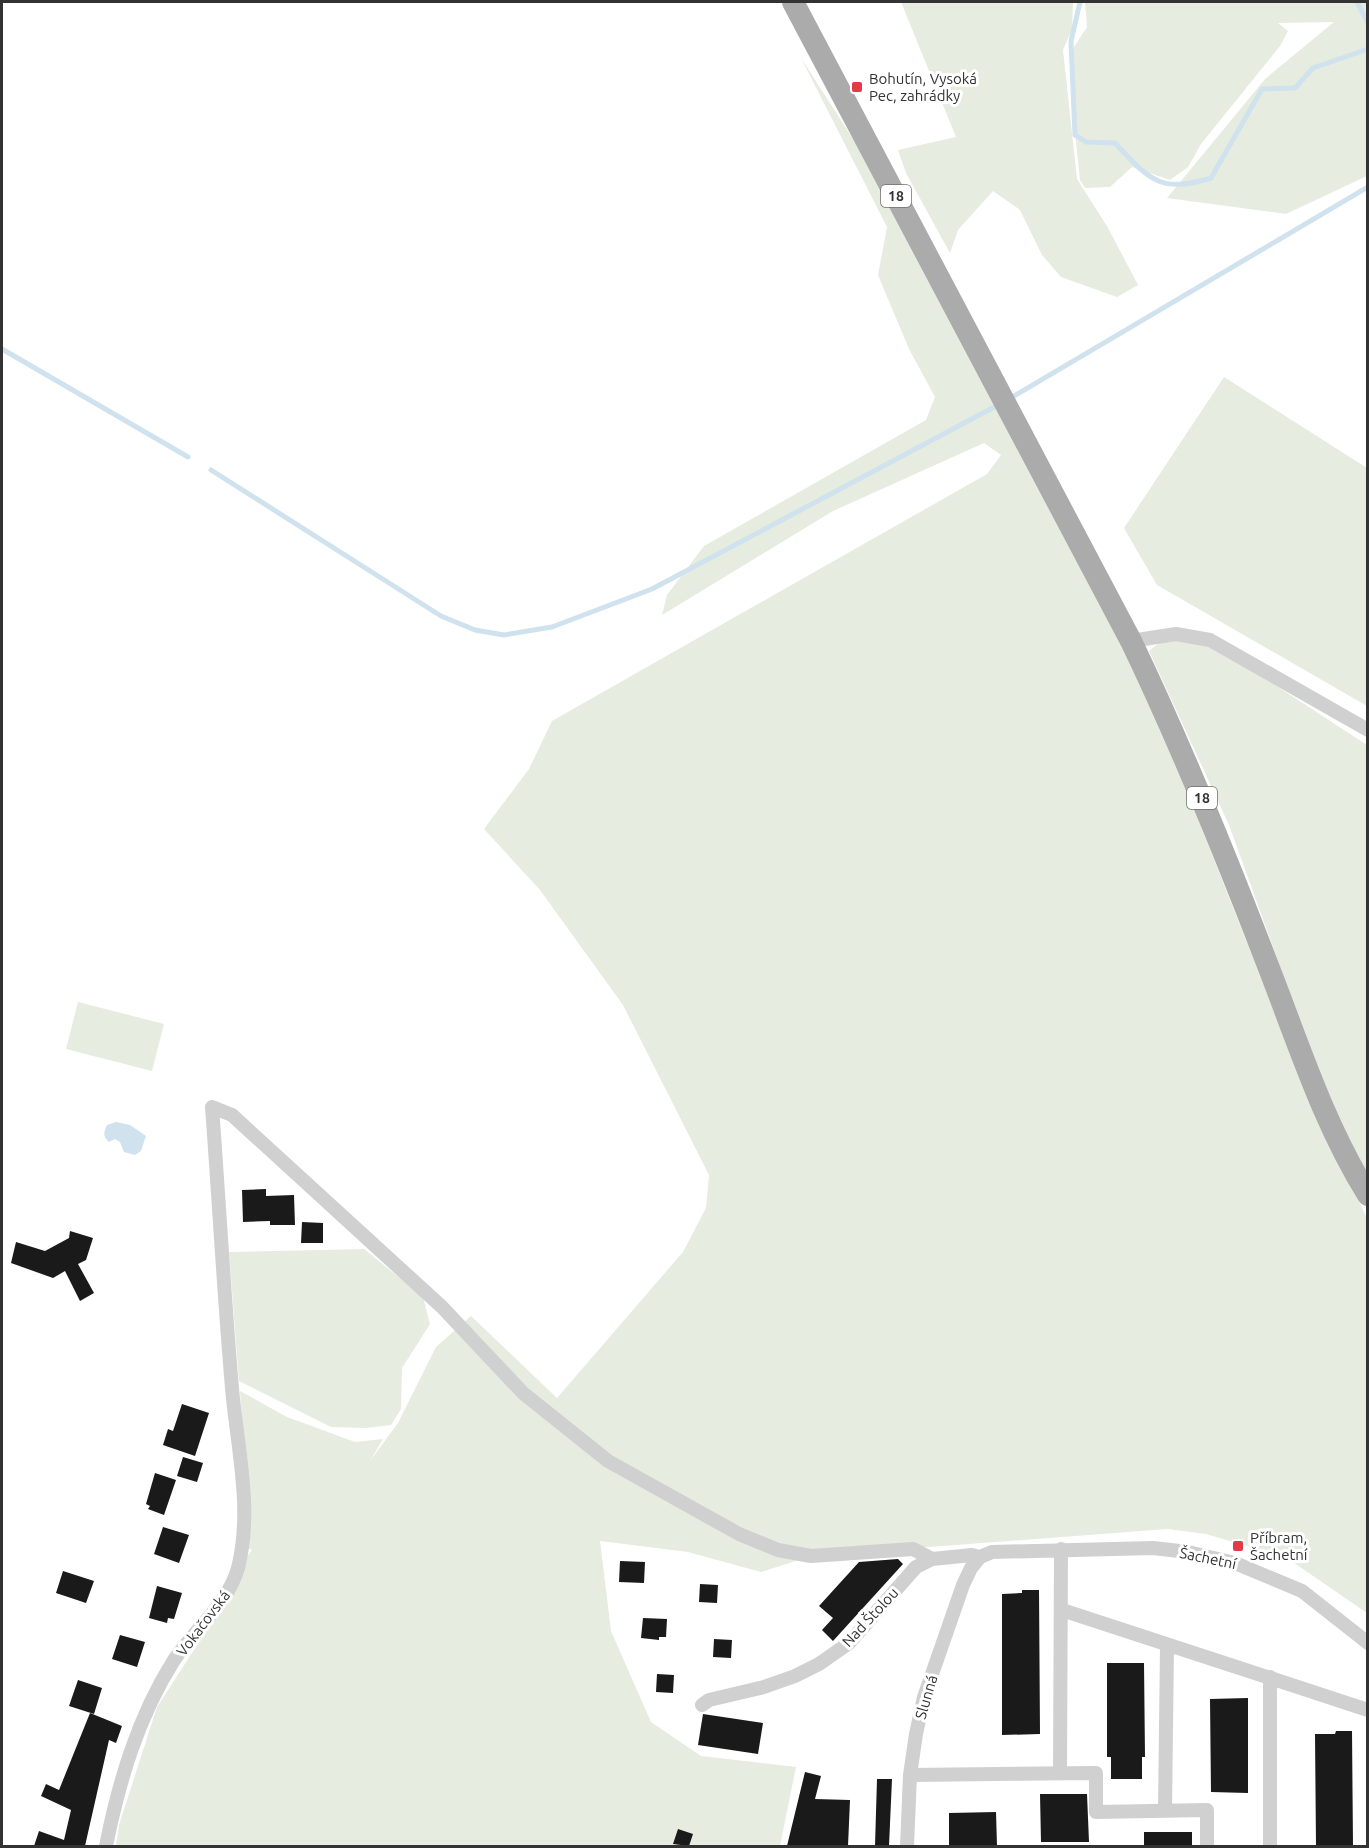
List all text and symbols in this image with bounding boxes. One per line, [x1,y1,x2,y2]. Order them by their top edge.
place label: Bohutín, Vysoká Pec, zahrádky [869,70,977,104]
marker: Bohutín, Vysoká Pec, zahrádky [850,80,864,94]
road number: 18 [881,185,911,207]
road number: 18 [1187,787,1217,809]
place label: Příbram, Šachetní [1250,1529,1308,1563]
marker: Příbram, Šachetní [1231,1539,1245,1553]
street label: Šachetní [1178,1544,1238,1572]
street label: Nad Štolou [838,1584,902,1650]
street label: Vokačovská [173,1587,233,1659]
street label: Slunná [912,1673,940,1721]

